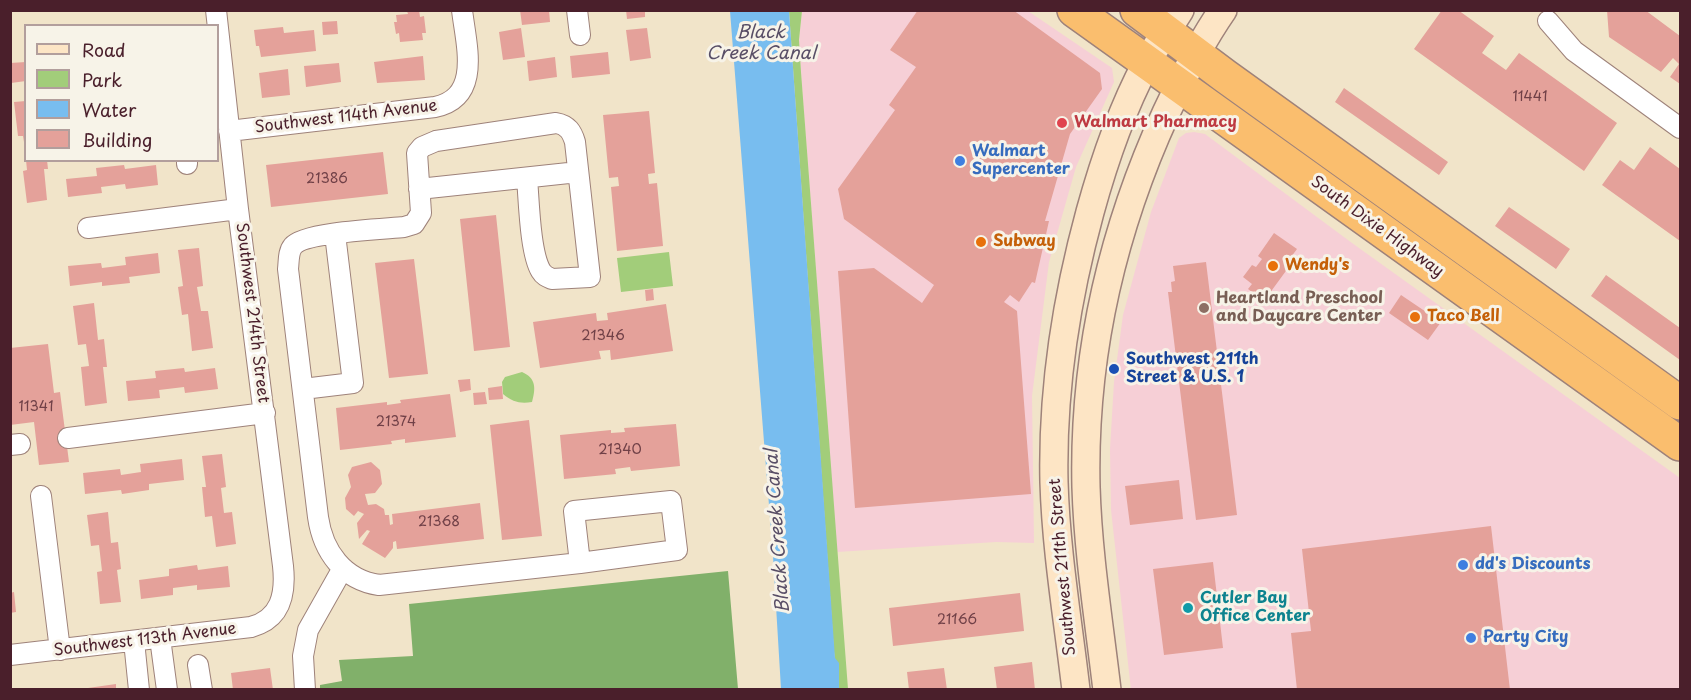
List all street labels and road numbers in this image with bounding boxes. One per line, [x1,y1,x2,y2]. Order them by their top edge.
street label: Southwest 114th Avenue [254,96,438,138]
street label: South Dixie Highway [1307,172,1447,282]
street label: Southwest 214th Street [231,222,273,404]
street label: Southwest 211th Street [1046,478,1080,656]
street label: Southwest 113th Avenue [53,619,237,661]

